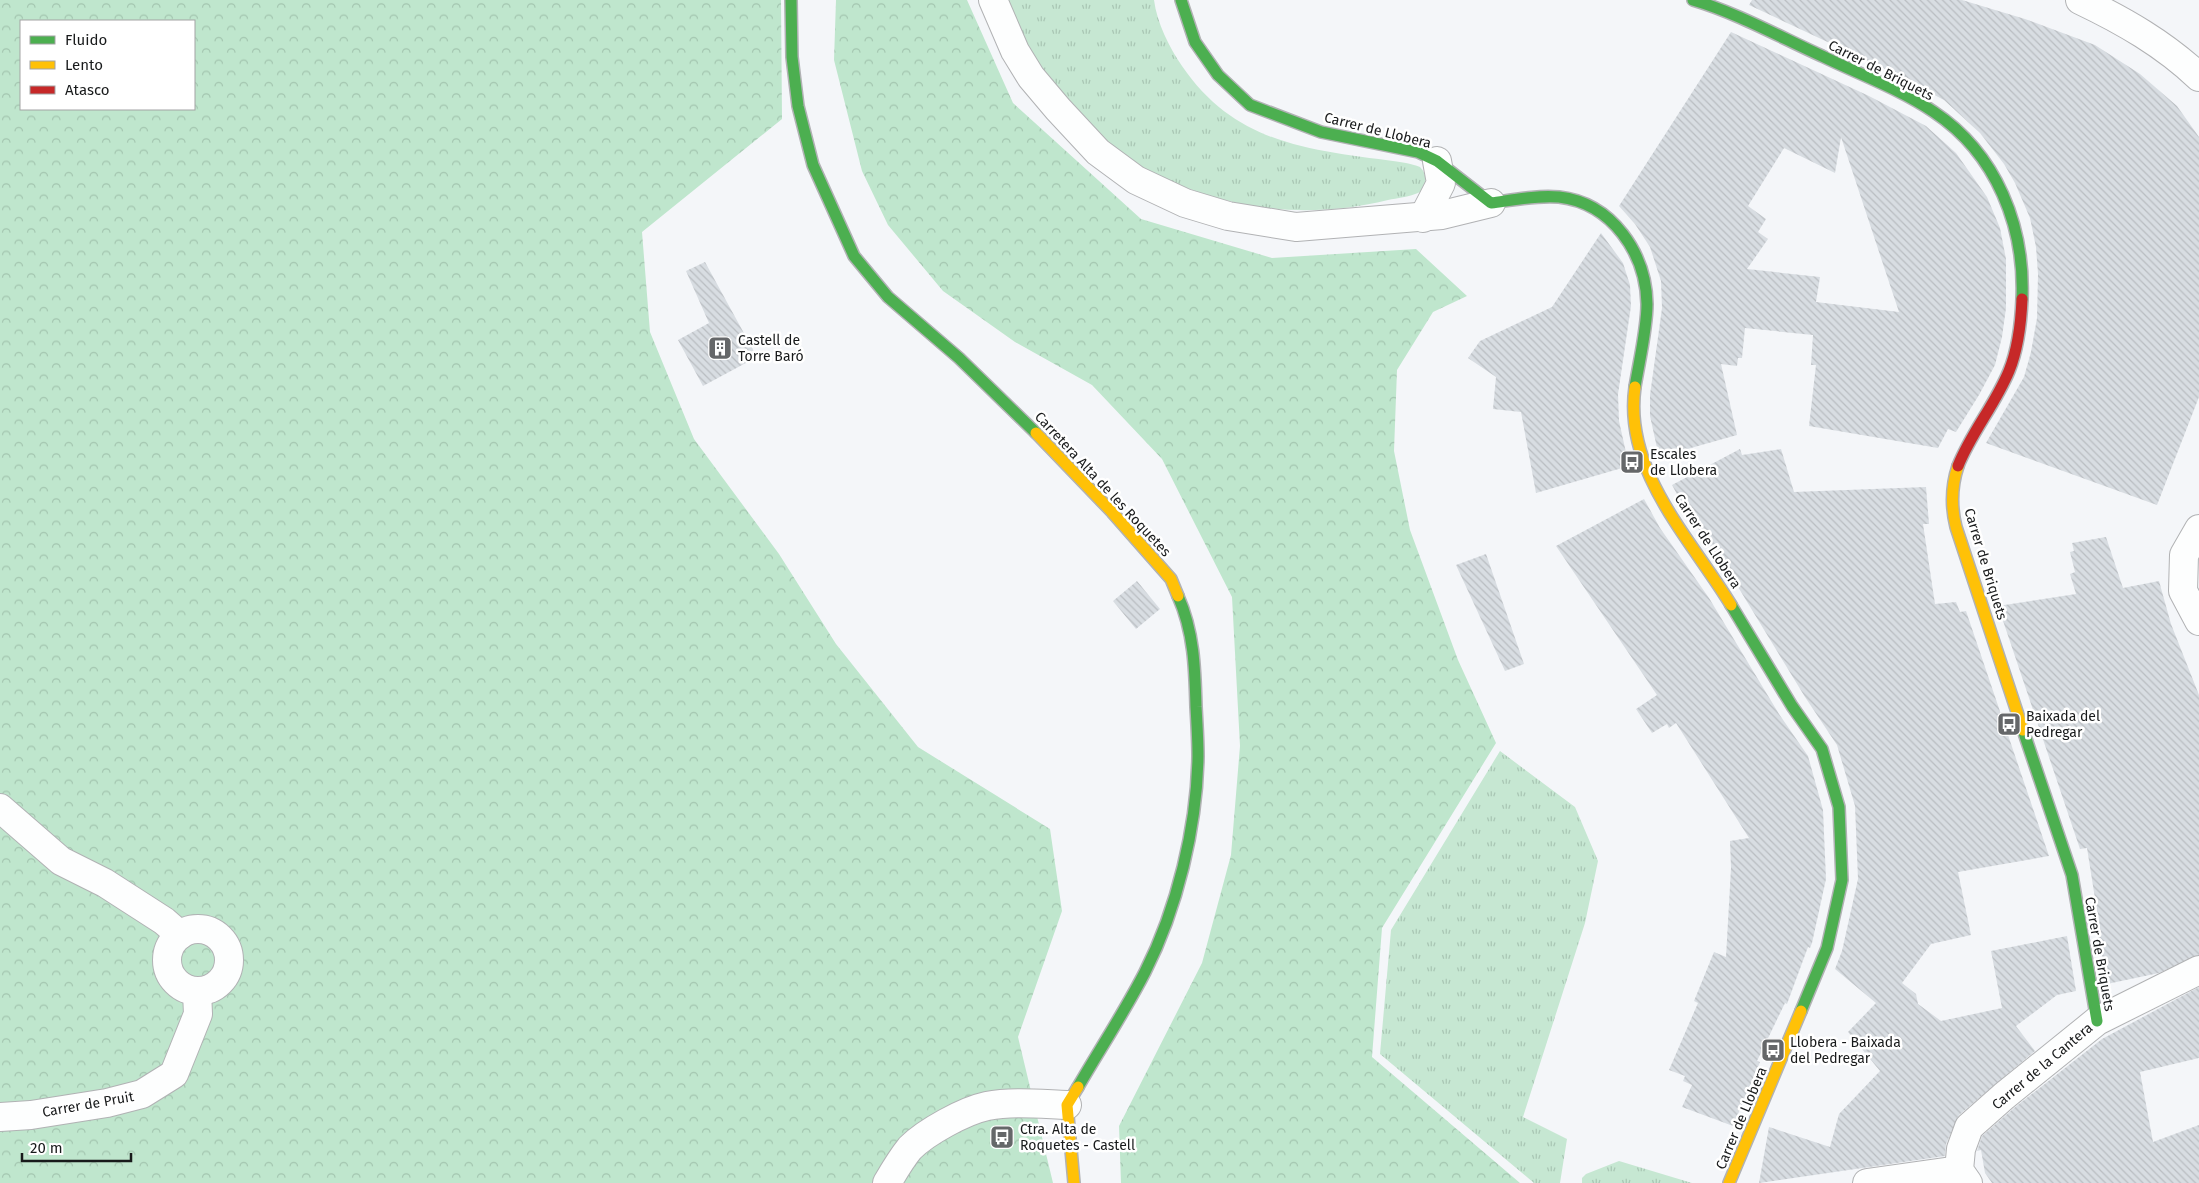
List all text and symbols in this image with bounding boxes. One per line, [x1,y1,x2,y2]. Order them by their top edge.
legend [20,20,195,110]
text: Fluido [65,31,107,49]
street label: Carrer de Briquets [1825,37,1937,105]
text: Lento [65,56,103,74]
text: Atasco [65,81,110,99]
street label: Carrer de Llobera [1323,109,1433,152]
place label: Castell de Torre Baró [738,332,804,365]
building icon: Castell de Torre Baró [707,335,733,361]
street label: Carretera Alta de les Roquetes [1031,408,1175,561]
place label: Escales de Llobera [1650,446,1717,479]
bus stop icon: Escales de Llobera [1619,449,1645,475]
street label: Carrer de Llobera [1671,491,1745,592]
street label: Carrer de Briquets [1960,506,2011,622]
place label: Baixada del Pedregar [2026,708,2100,741]
bus stop icon: Baixada del Pedregar [1996,711,2022,737]
street label: Carrer de Briquets [2081,896,2118,1013]
street label: Carrer de la Cantera [1989,1019,2096,1113]
place label: Llobera - Baixada del Pedregar [1790,1034,1901,1067]
bus stop icon: Llobera - Baixada del Pedregar [1760,1037,1786,1063]
street label: Carrer de Llobera [1712,1064,1771,1172]
street label: Carrer de Pruit [41,1088,136,1121]
place label: Ctra. Alta de Roquetes - Castell [1020,1121,1135,1154]
bus stop icon: Ctra. Alta de Roquetes - Castell [989,1124,1015,1150]
scale bar [22,1130,131,1162]
text: 20 m [30,1139,63,1157]

